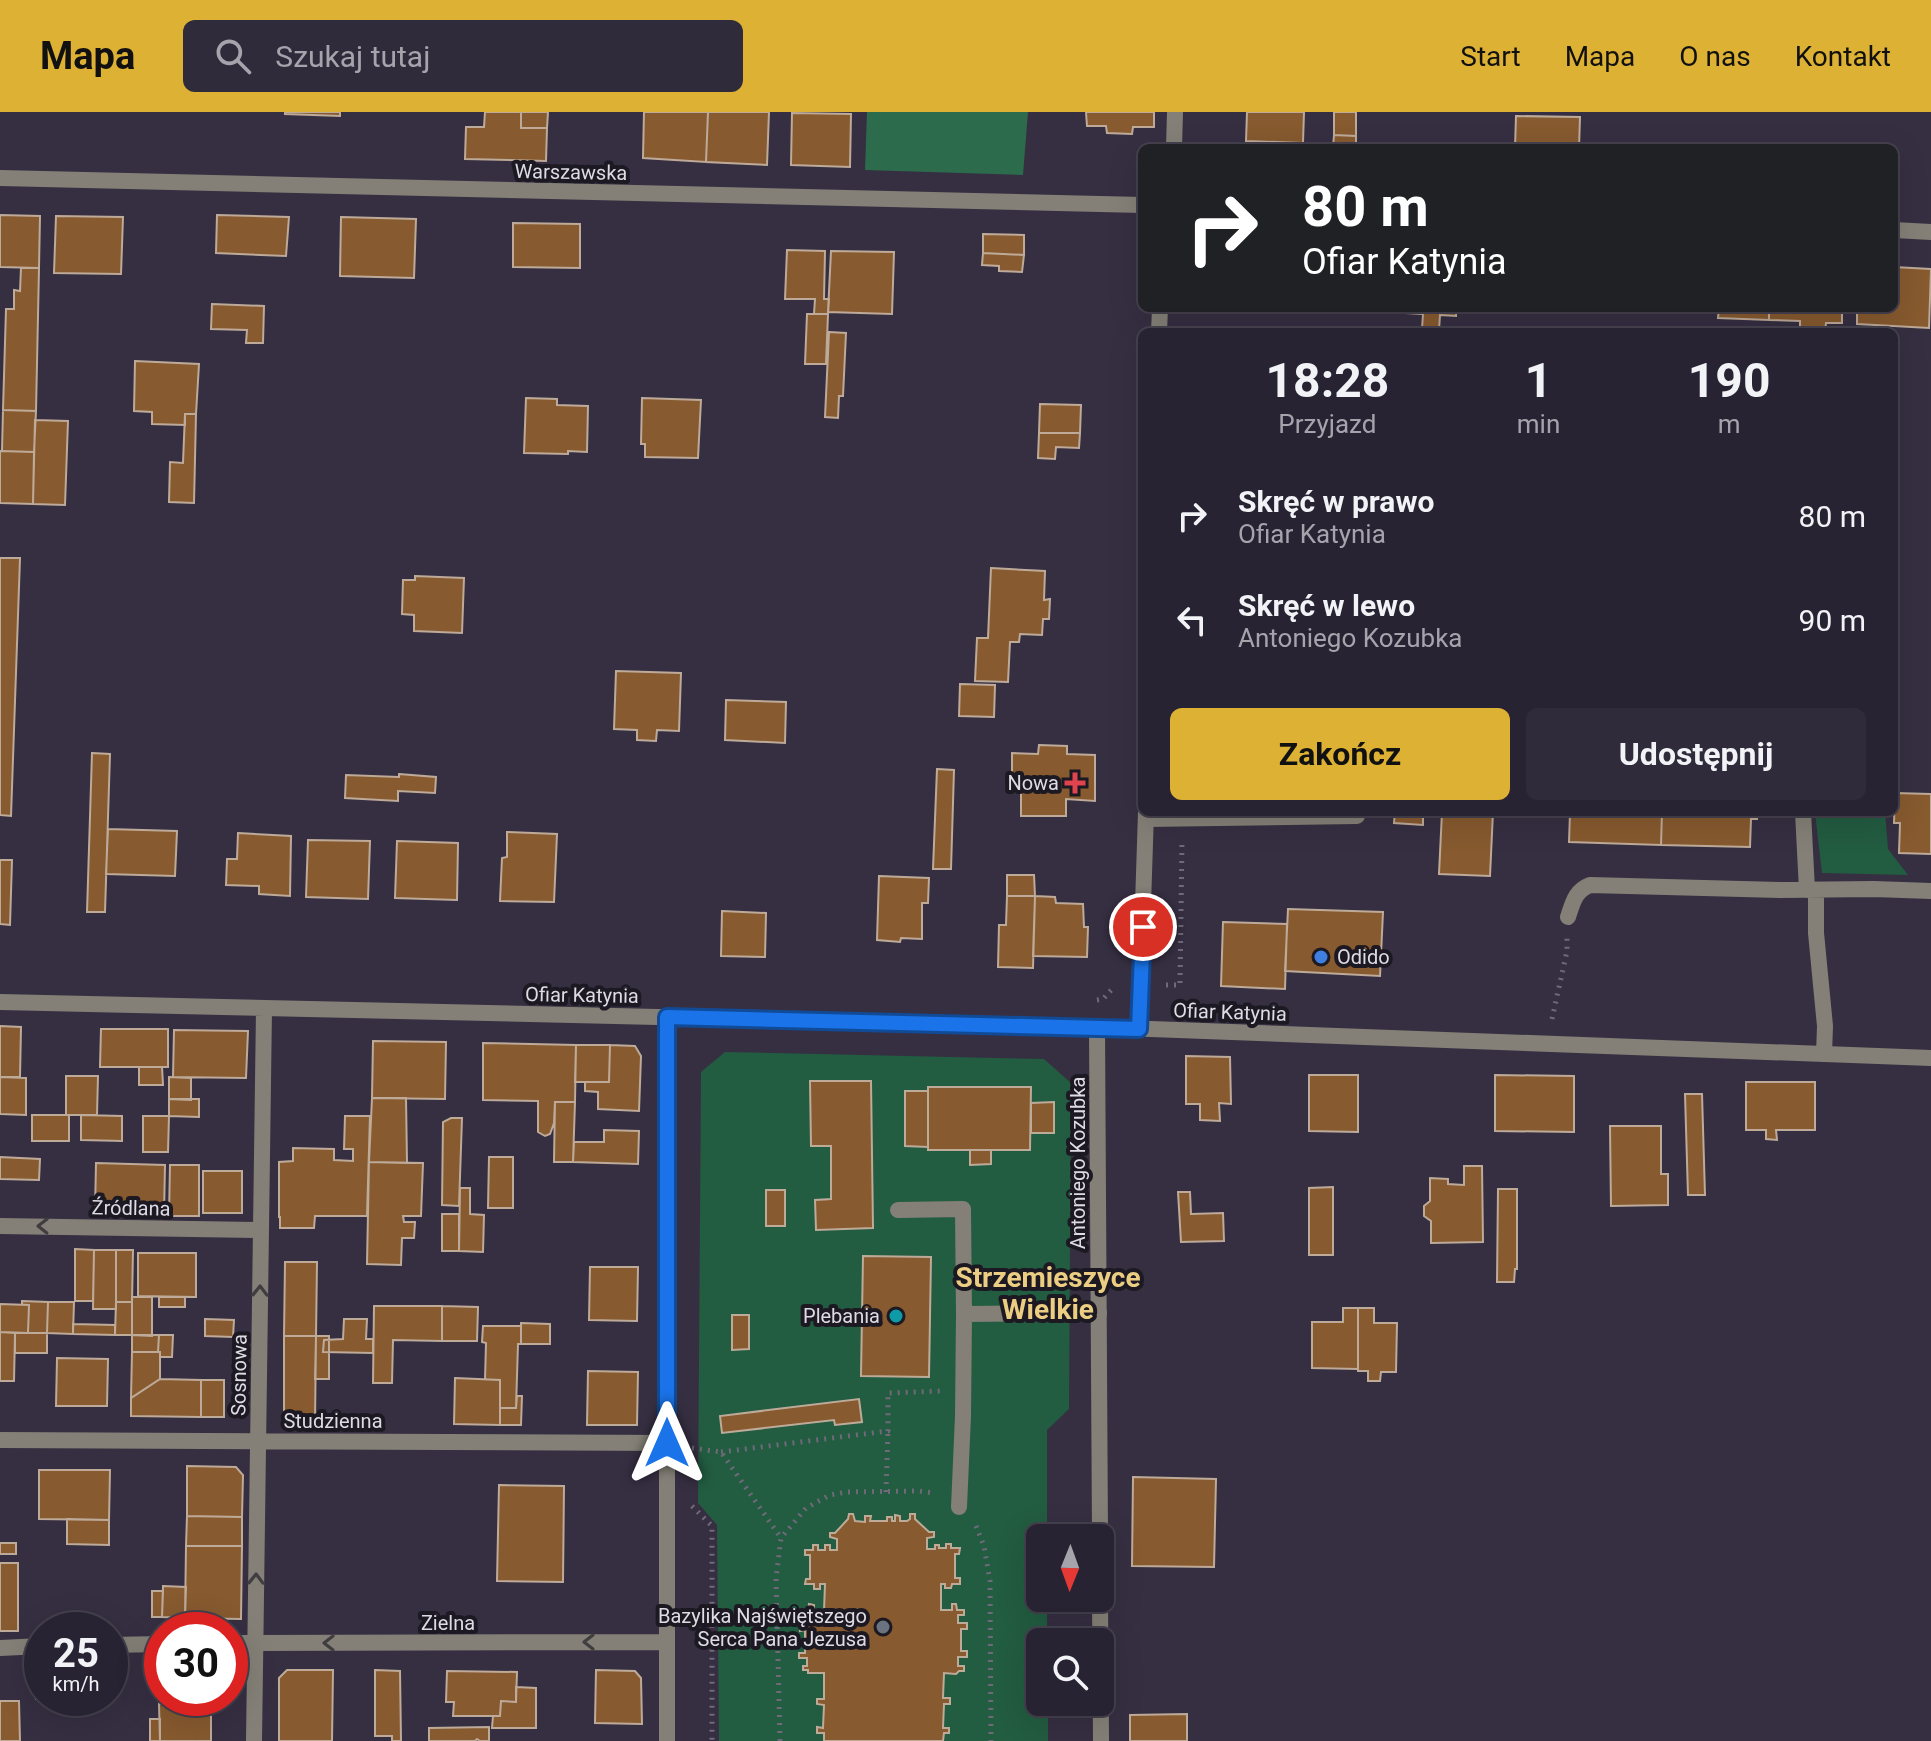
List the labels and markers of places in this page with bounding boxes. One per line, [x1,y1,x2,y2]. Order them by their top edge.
place label: Nowa [1007,771,1059,795]
marker: Nowa [1066,774,1084,792]
pin [1109,893,1177,961]
place label: Odido [1337,945,1390,969]
marker: Odido [1312,948,1330,966]
place label: Plebania [803,1304,880,1328]
marker: Plebania [887,1307,905,1325]
place label: Bazylika Najświętszego Serca Pana Jezusa [658,1604,867,1651]
marker: Bazylika Najświętszego Serca Pana Jezusa [874,1618,892,1636]

